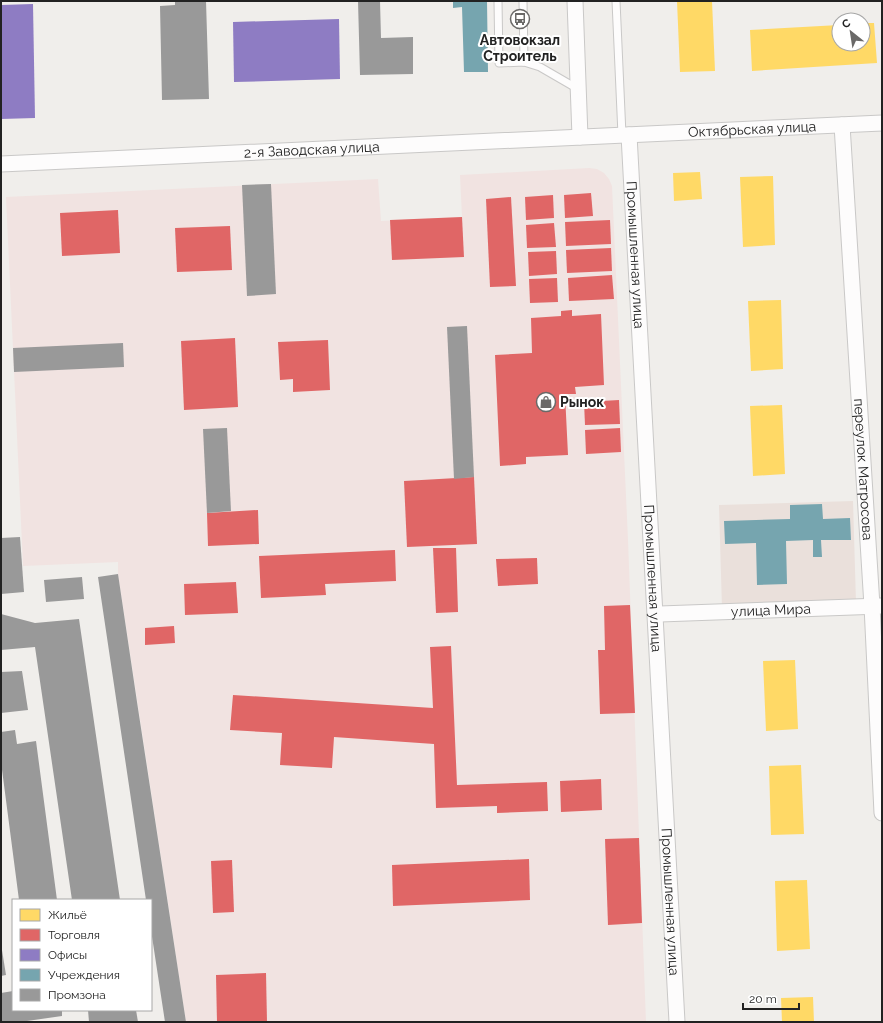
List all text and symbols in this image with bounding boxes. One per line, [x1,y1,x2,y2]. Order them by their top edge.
bus stop icon: Автовокзал Строитель [509,8,531,30]
north arrow [831,12,871,52]
text: С [840,16,853,31]
place label: Автовокзал Строитель [480,32,560,64]
street label: Октябрьская улица [688,118,817,140]
street label: 2-я Заводская улица [243,138,380,161]
street label: Промышленная улица [624,181,647,329]
shop icon: Рынок [535,391,557,413]
place label: Рынок [560,394,604,410]
street label: переулок Матросова [851,398,876,541]
street label: Промышленная улица [641,504,665,653]
street label: улица Мира [731,601,811,619]
street label: Промышленная улица [659,828,682,976]
legend [12,899,152,1011]
text: Жильё [48,908,87,922]
text: Торговля [48,928,100,942]
text: Офисы [48,948,87,962]
text: Учреждения [48,968,120,982]
scale bar [743,985,799,1011]
text: Промзона [48,988,106,1002]
text: 20 m [749,992,777,1006]

